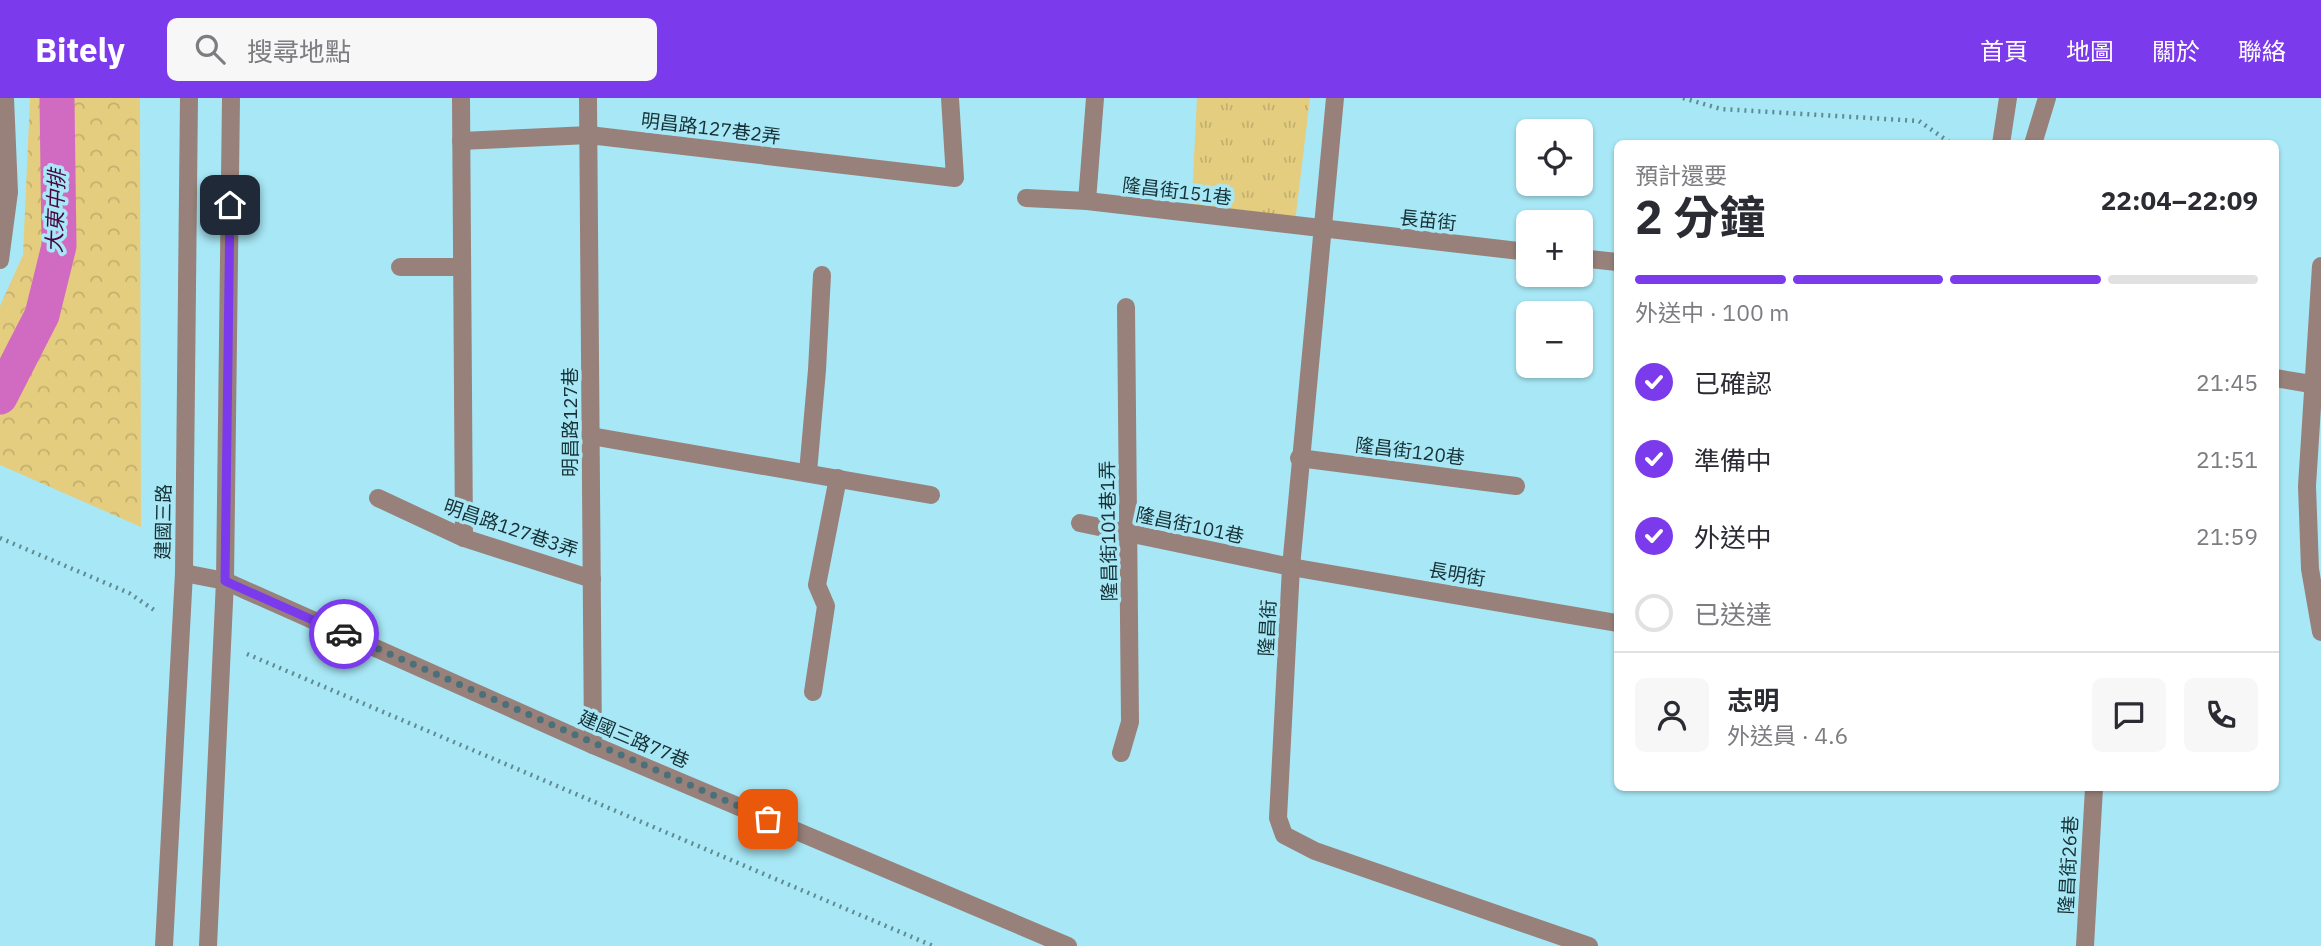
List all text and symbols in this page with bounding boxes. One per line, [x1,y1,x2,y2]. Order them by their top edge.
search box [167,18,657,81]
text: Bitely [35,28,125,71]
icon: search [191,30,229,68]
text: 搜尋地點 [247,34,351,68]
text: 首頁 [1980,35,2028,67]
text: 地圖 [2066,35,2114,67]
text: 關於 [2152,35,2200,67]
text: 聯絡 [2238,35,2286,67]
street label: 明昌路127巷2弄 [640,108,782,148]
map controls [1516,119,1593,378]
button: locate [1516,119,1593,196]
text: 預計還要 [1635,160,1727,190]
water label: 大東中排 [40,166,71,253]
street label: 隆昌街151巷 [1121,172,1233,210]
pin [200,175,260,235]
text: 22:04–22:09 [2101,183,2258,217]
icon: home [211,186,249,224]
text: 2 分鐘 [1635,187,1765,247]
street label: 長苗街 [1398,205,1458,235]
button: + [1516,210,1593,287]
text: 外送中 · 100 m [1635,297,1789,327]
button: − [1516,301,1593,378]
icon: check [1635,363,1673,401]
text: 已確認 [1694,366,1772,400]
street label: 明昌路127巷 [558,367,582,477]
text: 21:45 [2196,367,2258,397]
street label: 隆昌街120巷 [1354,432,1466,470]
icon: check [1635,440,1673,478]
text: 準備中 [1694,443,1772,477]
text: 21:51 [2196,444,2258,474]
street label: 隆昌街101巷1弄 [1095,460,1121,602]
street label: 建國三路 [150,484,176,560]
street label: 明昌路127巷3弄 [441,494,581,562]
street label: 隆昌街101巷 [1134,502,1246,548]
icon: check [1635,517,1673,555]
text: 外送中 [1694,520,1772,554]
text: 21:59 [2196,521,2258,551]
street label: 長明街 [1427,557,1487,591]
text: 已送達 [1694,597,1772,631]
courier [309,599,379,669]
street label: 隆昌街 [1254,599,1280,657]
icon: car [325,615,363,653]
button: person [1635,678,1709,752]
button: chat [2092,678,2166,752]
button: phone [2184,678,2258,752]
text: 志明 [1727,683,1779,717]
street label: 建國三路77巷 [575,705,693,773]
text: 外送員 · 4.6 [1727,720,1848,750]
pin [738,789,798,849]
icon: bag [749,800,787,838]
street label: 隆昌街26巷 [2053,815,2083,915]

